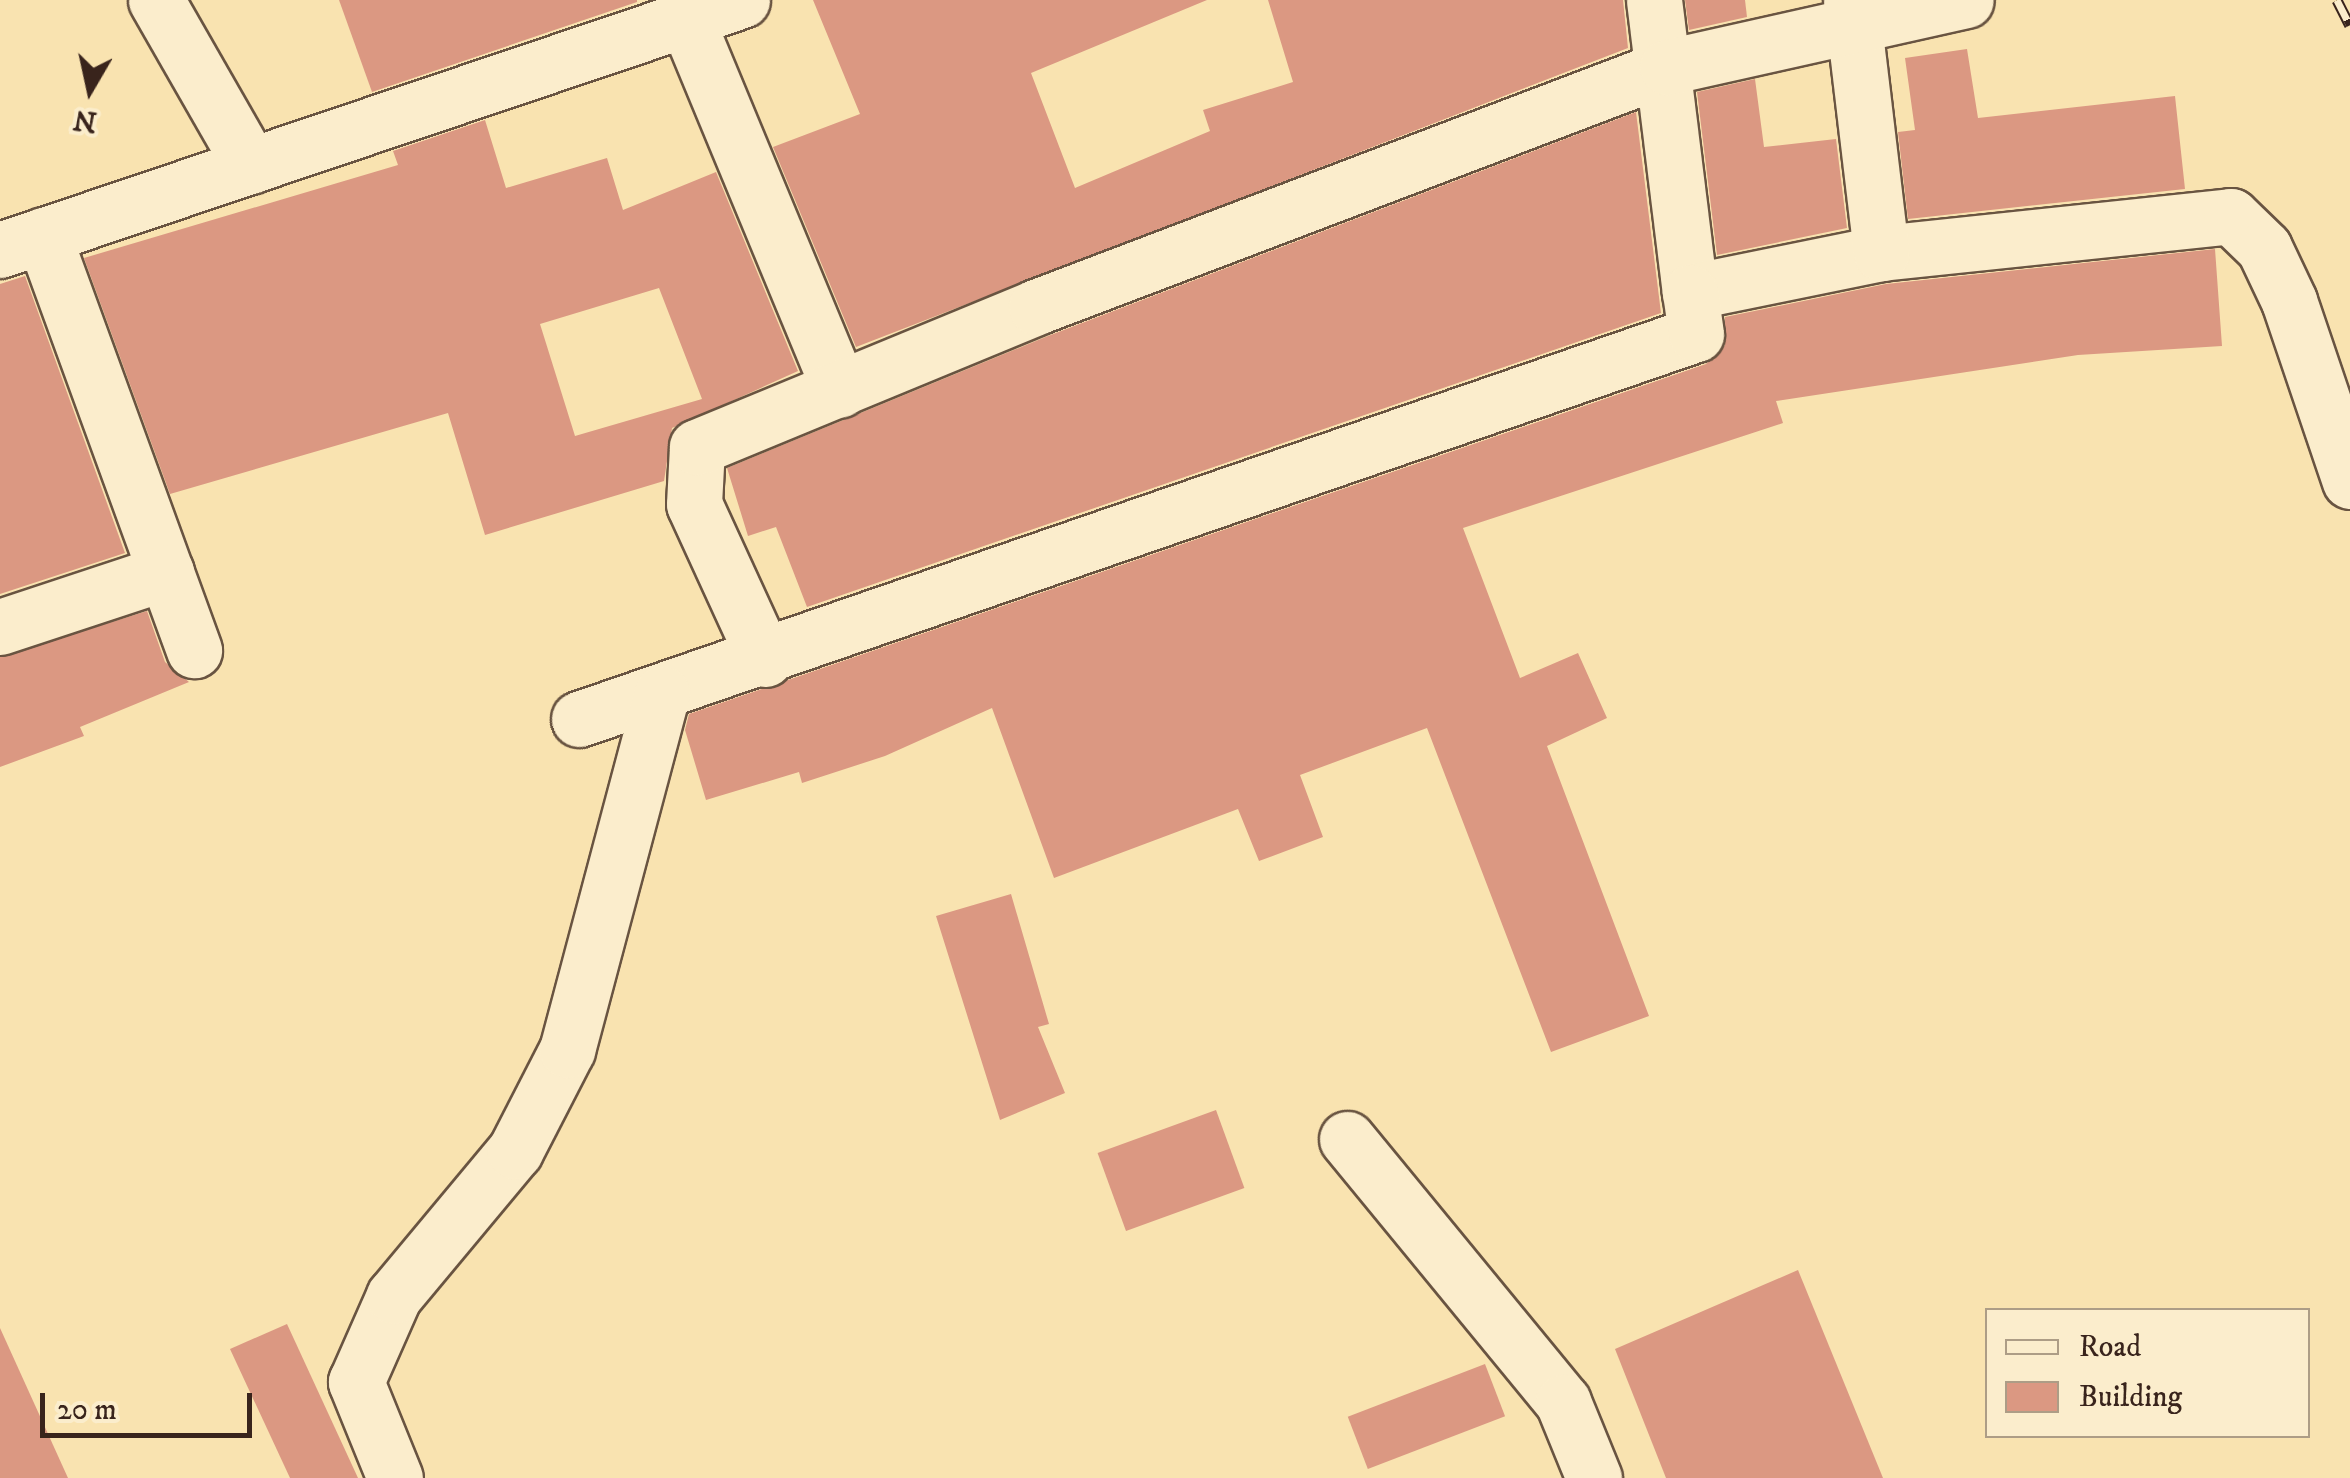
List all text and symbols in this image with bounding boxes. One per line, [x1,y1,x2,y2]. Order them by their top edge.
north arrow [40,40,140,140]
text: N [71,101,99,139]
legend [1985,1308,2310,1438]
text: Road [2079,1329,2141,1366]
scale bar [45,1373,258,1435]
text: Building [2079,1379,2182,1416]
text: 20 m [57,1392,117,1429]

